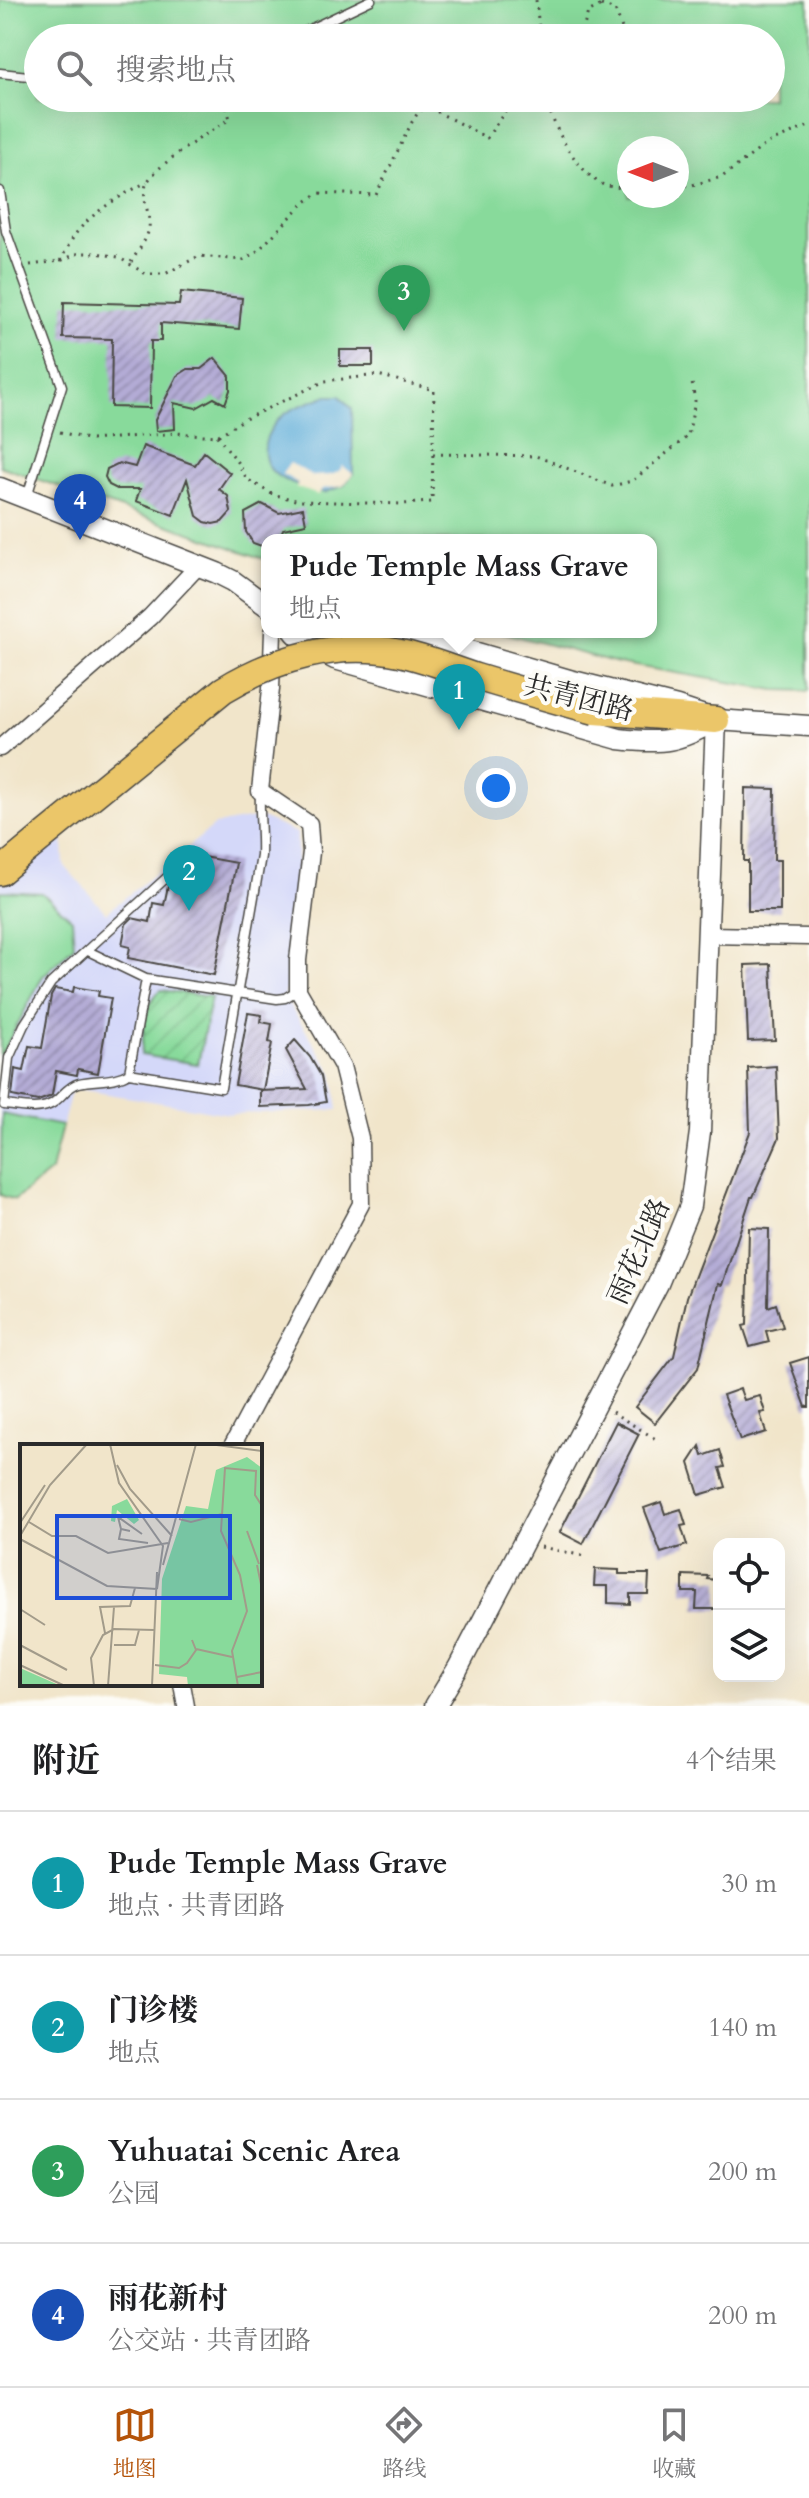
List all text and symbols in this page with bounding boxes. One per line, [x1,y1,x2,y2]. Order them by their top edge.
search box [24,24,785,112]
icon: search [52,46,96,90]
text: 搜索地点 [116,50,236,91]
north arrow [617,136,689,208]
pin: 3 [378,265,430,331]
pin: 4 [54,474,106,540]
popup [261,534,657,638]
text: Pude Temple Mass Grave [289,546,629,587]
text: 地点 [289,591,341,626]
pin: 1 [433,664,485,730]
street label: 共青团路 [520,666,638,730]
your location [476,768,516,808]
pin: 2 [163,845,215,911]
street label: 雨花北路 [599,1193,679,1310]
inset map [20,1444,262,1686]
map controls [713,1538,785,1682]
button: locate [713,1538,785,1610]
button: layers [713,1610,785,1682]
text: 附近 [32,1738,100,1784]
text: 4个结果 [686,1743,777,1778]
text: Pude Temple Mass Grave [108,1843,448,1884]
text: 1 [51,1866,65,1901]
text: 30 m [721,1866,777,1901]
text: 地点 · 共青团路 [108,1888,285,1923]
text: 门诊楼 [108,1990,198,2031]
text: 2 [51,2010,65,2045]
text: 140 m [708,2010,777,2045]
text: 地点 [108,2035,160,2070]
text: Yuhuatai Scenic Area [108,2131,400,2172]
text: 3 [51,2154,65,2189]
text: 200 m [708,2154,777,2189]
text: 公园 [108,2176,160,2211]
text: 雨花新村 [108,2278,228,2319]
text: 4 [51,2298,65,2333]
text: 200 m [708,2298,777,2333]
text: 公交站 · 共青团路 [108,2323,311,2358]
tab: 地图 [113,2403,157,2484]
tab: 路线 [382,2403,426,2484]
tab: 收藏 [652,2403,696,2484]

